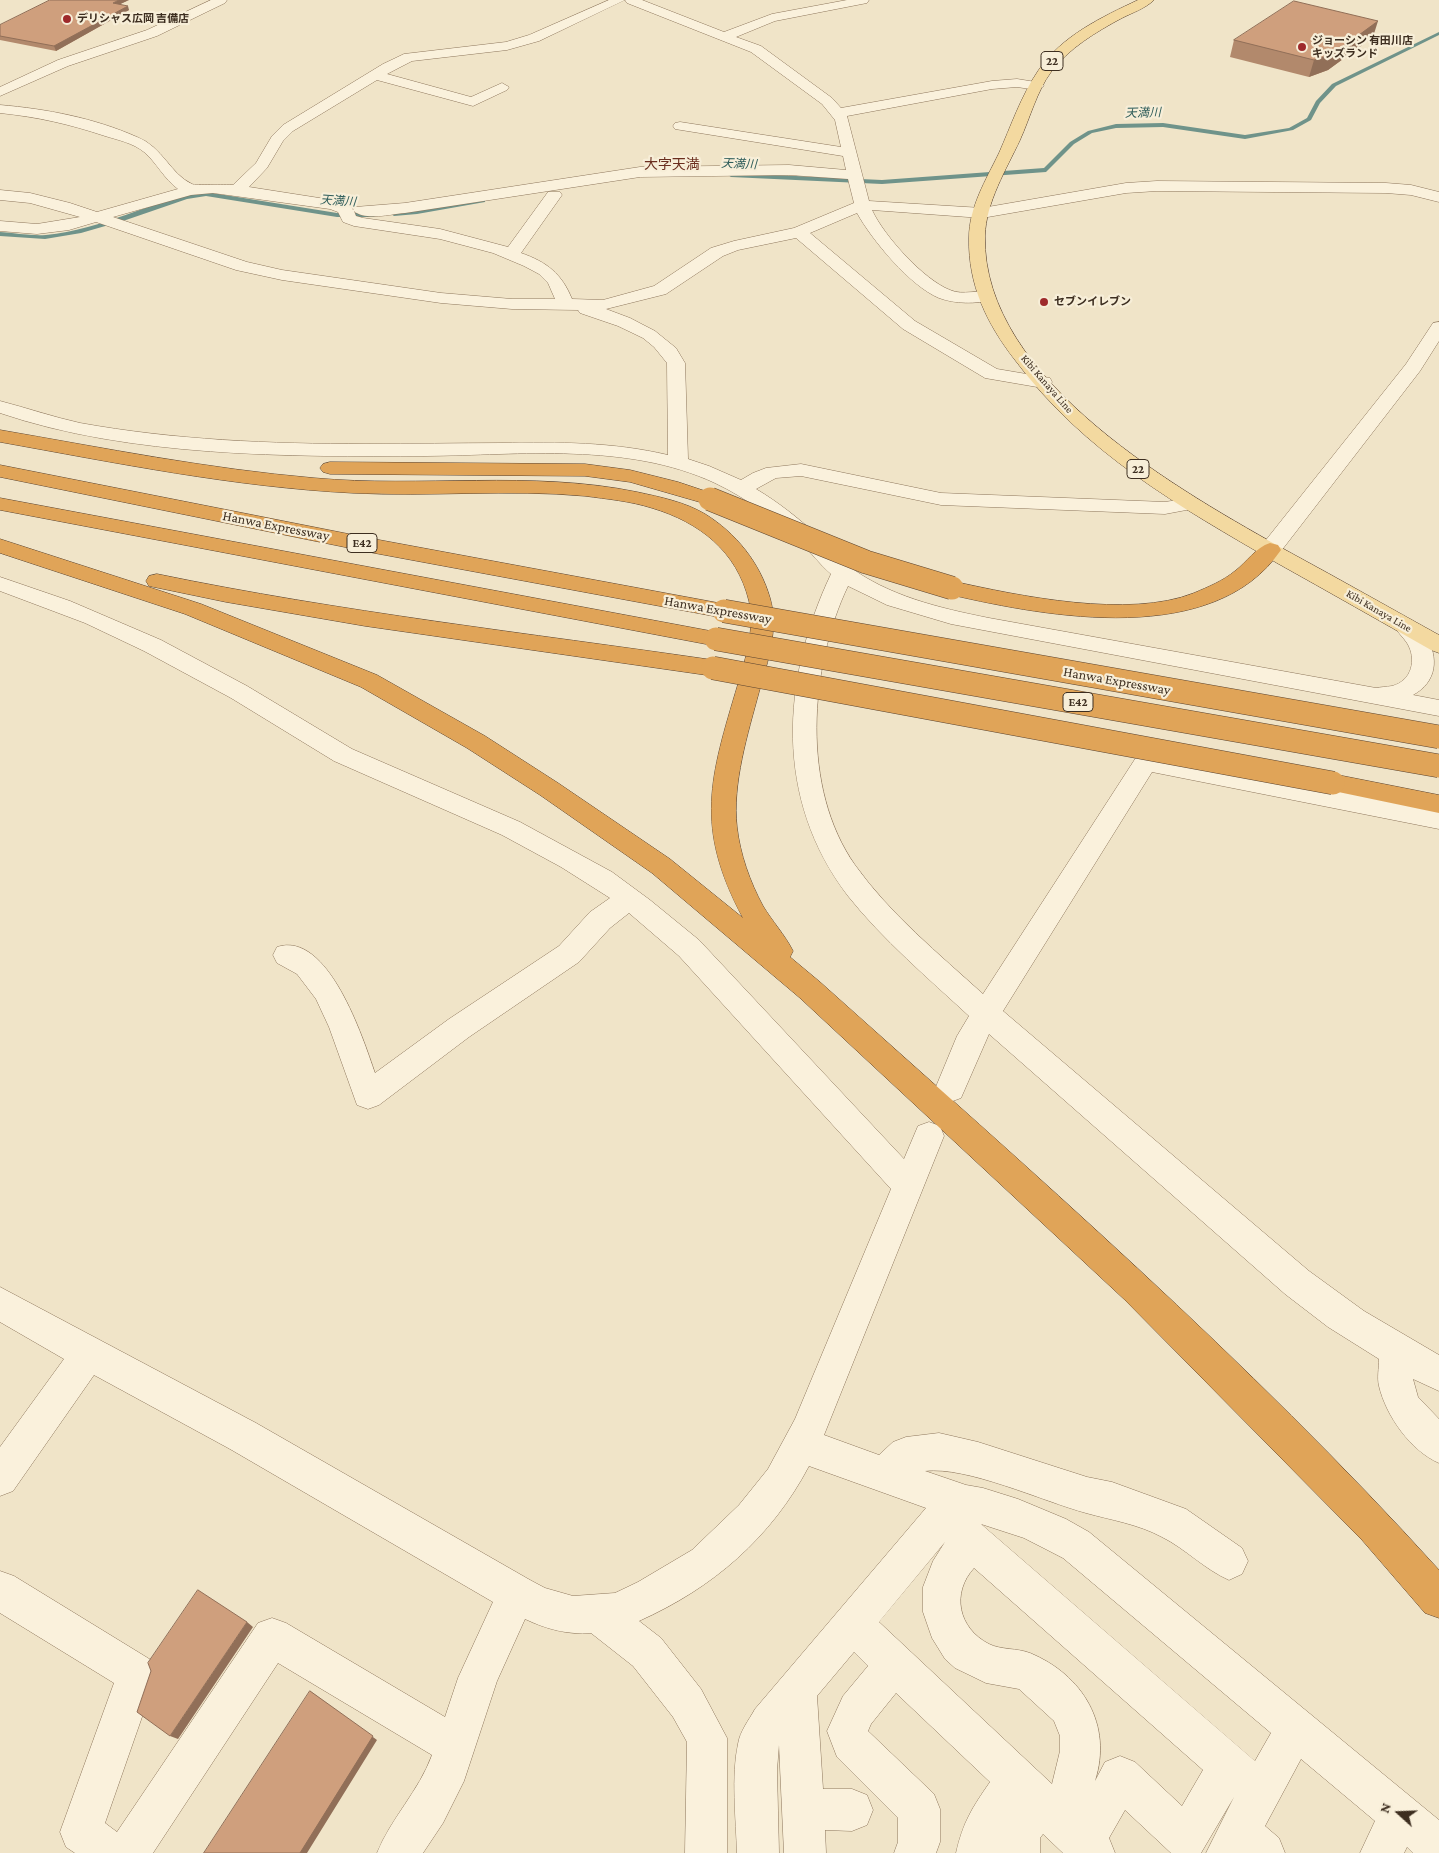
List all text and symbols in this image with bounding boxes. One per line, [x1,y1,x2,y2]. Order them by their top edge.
place label: デリシャス広岡 吉備店 [77,12,189,26]
marker: デリシャス広岡 吉備店 [61,13,73,25]
place label: ジョーシン 有田川店 キッズランド [1312,34,1413,60]
marker: ジョーシン 有田川店 キッズランド [1296,41,1308,53]
road number: 22 [1041,51,1063,70]
water label: 天満川 [1125,105,1161,121]
water label: 天満川 [721,156,757,172]
district label: 大字天満 [644,157,700,173]
water label: 天満川 [320,193,356,209]
place label: セブンイレブン [1054,295,1131,309]
marker: セブンイレブン [1038,296,1050,308]
street label: Kibi Kanaya Line [1018,352,1076,416]
road number: 22 [1127,459,1149,478]
street label: Hanwa Expressway [221,507,331,545]
road number: E42 [347,534,377,552]
street label: Kibi Kanaya Line [1344,587,1414,635]
street label: Hanwa Expressway [663,592,773,628]
street label: Hanwa Expressway [1062,663,1172,699]
road number: E42 [1063,692,1093,712]
north arrow [1374,1788,1424,1838]
text: N [1376,1801,1394,1815]

